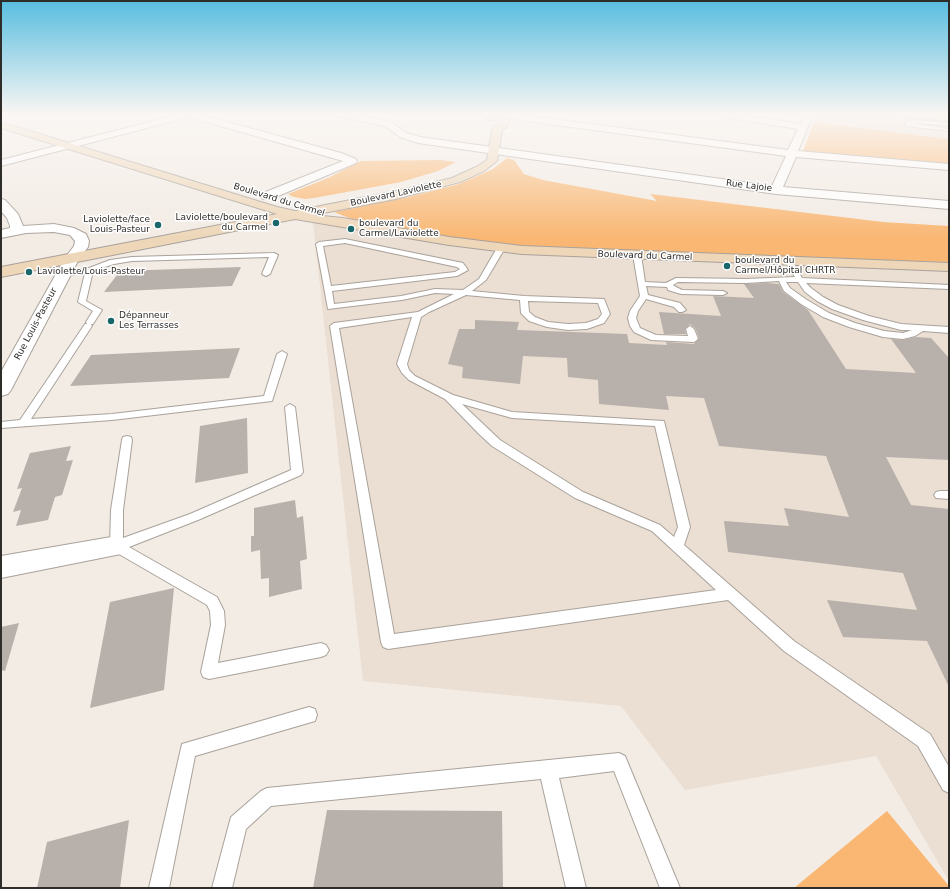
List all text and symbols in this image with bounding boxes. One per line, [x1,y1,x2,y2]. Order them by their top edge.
street label: Rue Lajoie [725,178,773,194]
street label: Boulevard Laviolette [349,179,443,209]
street label: Boulevard du Carmel [232,181,326,219]
place label: Laviolette/boulevard du Carmel [175,213,268,234]
place label: Laviolette/face Louis-Pasteur [83,215,150,236]
marker: Laviolette/boulevard du Carmel [271,218,281,228]
place label: boulevard du Carmel/Laviolette [359,219,439,240]
marker: Laviolette/face Louis-Pasteur [153,220,163,230]
marker: boulevard du Carmel/Laviolette [346,224,356,234]
street label: Boulevard du Carmel [597,249,693,263]
place label: boulevard du Carmel/Hôpital CHRTR [735,256,835,277]
marker: boulevard du Carmel/Hôpital CHRTR [722,261,732,271]
marker: Laviolette/Louis-Pasteur [24,267,34,277]
place label: Laviolette/Louis-Pasteur [37,267,145,277]
street label: Rue Louis-Pasteur [12,286,60,362]
place label: Dépanneur Les Terrasses [119,311,179,332]
marker: Dépanneur Les Terrasses [106,316,116,326]

